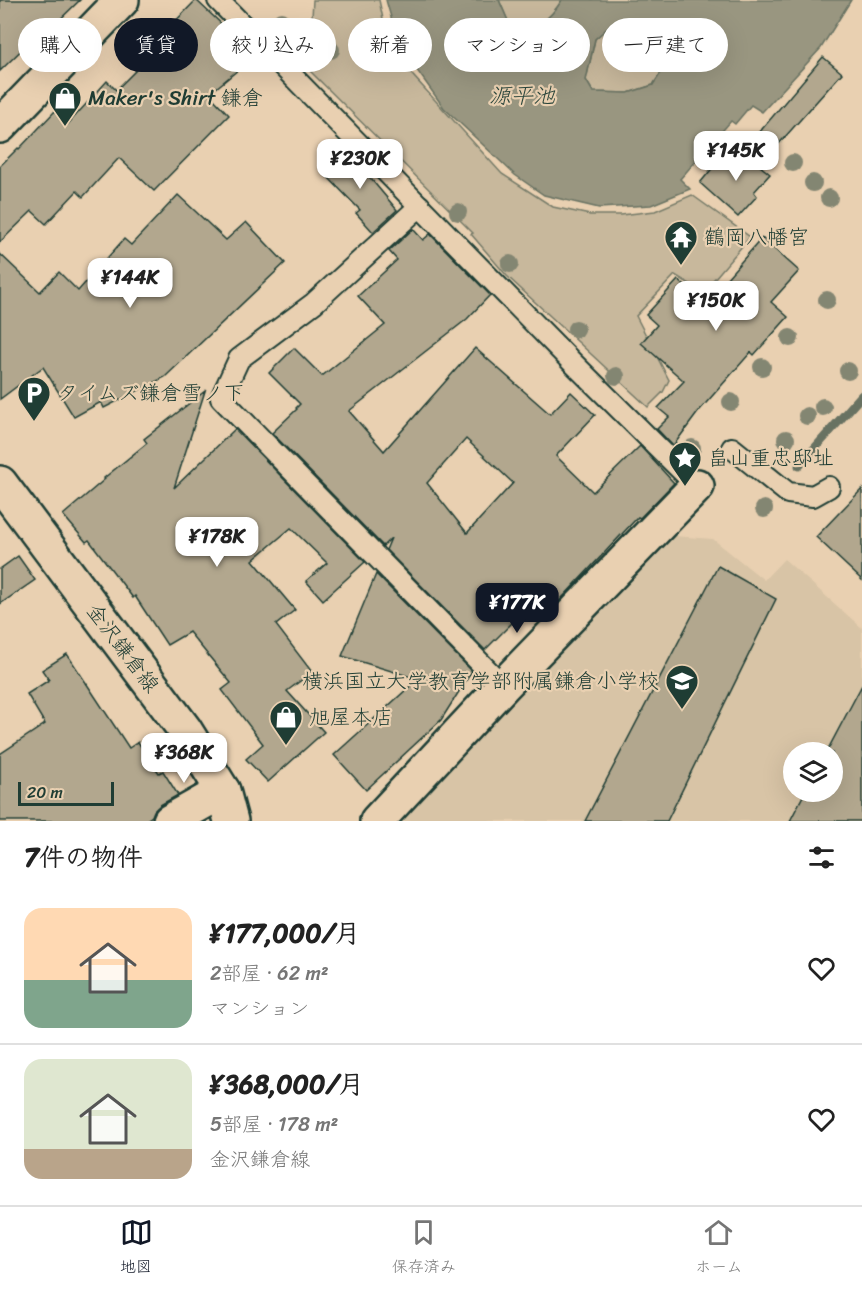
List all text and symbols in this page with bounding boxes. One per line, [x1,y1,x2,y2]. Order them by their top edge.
chip: 購入 [18,18,102,72]
chip: 賃貸 [114,18,198,72]
chip: 絞り込み [210,18,336,72]
chip: 新着 [348,18,432,72]
chip: マンション [444,18,590,72]
chip: 一戸建て [602,18,728,72]
water label: 源平池 [489,76,556,115]
place label: Maker's Shirt 鎌倉 [88,79,263,117]
shop icon: Maker's Shirt 鎌倉 [47,80,83,127]
pin: ¥145K [694,131,778,182]
text: ¥145K [708,133,764,168]
pin: ¥230K [318,139,402,190]
text: ¥230K [331,141,389,176]
place label: 鶴岡八幡宮 [704,218,809,256]
temple icon: 鶴岡八幡宮 [663,219,699,266]
pin: ¥144K [88,258,172,309]
text: ¥144K [102,260,158,295]
pin: ¥150K [674,281,758,332]
text: ¥150K [688,283,744,318]
place label: タイムズ鎌倉雪ノ下 [57,374,244,412]
parking icon: タイムズ鎌倉雪ノ下 [16,375,52,422]
place label: 畠山重忠邸址 [708,439,834,477]
place icon: 畠山重忠邸址 [667,440,703,487]
pin: ¥178K [175,517,259,568]
text: ¥178K [189,519,245,554]
pin: ¥177K [475,583,559,634]
text: ¥177K [490,585,544,620]
street label: 金沢鎌倉線 [76,595,170,701]
place label: 横浜国立大学教育学部附属鎌倉小学校 [302,662,659,700]
school or university icon: 横浜国立大学教育学部附属鎌倉小学校 [664,663,700,710]
place label: 旭屋本店 [309,698,393,736]
shop icon: 旭屋本店 [268,699,304,746]
pin: ¥368K [142,733,226,784]
text: ¥368K [155,735,213,770]
map controls [783,742,843,802]
button: layers [783,742,843,802]
text: 20 m [27,778,63,807]
scale bar [18,779,114,806]
text: 7件の物件 [24,834,143,880]
icon: filters [805,841,838,874]
text: ¥177,000/月 [210,910,360,956]
icon: home [72,932,144,1004]
icon: heart [805,952,838,985]
text: 2部屋 · 62 m² [210,956,329,991]
text: マンション [210,991,309,1026]
text: ¥368,000/月 [210,1061,364,1107]
icon: home [72,1083,144,1155]
icon: heart [805,1103,838,1136]
text: 5部屋 · 178 m² [210,1107,338,1142]
text: 金沢鎌倉線 [210,1142,310,1177]
tab: 地図 [120,1216,153,1281]
tab: 保存済み [392,1216,456,1281]
tab: ホーム [695,1216,742,1281]

